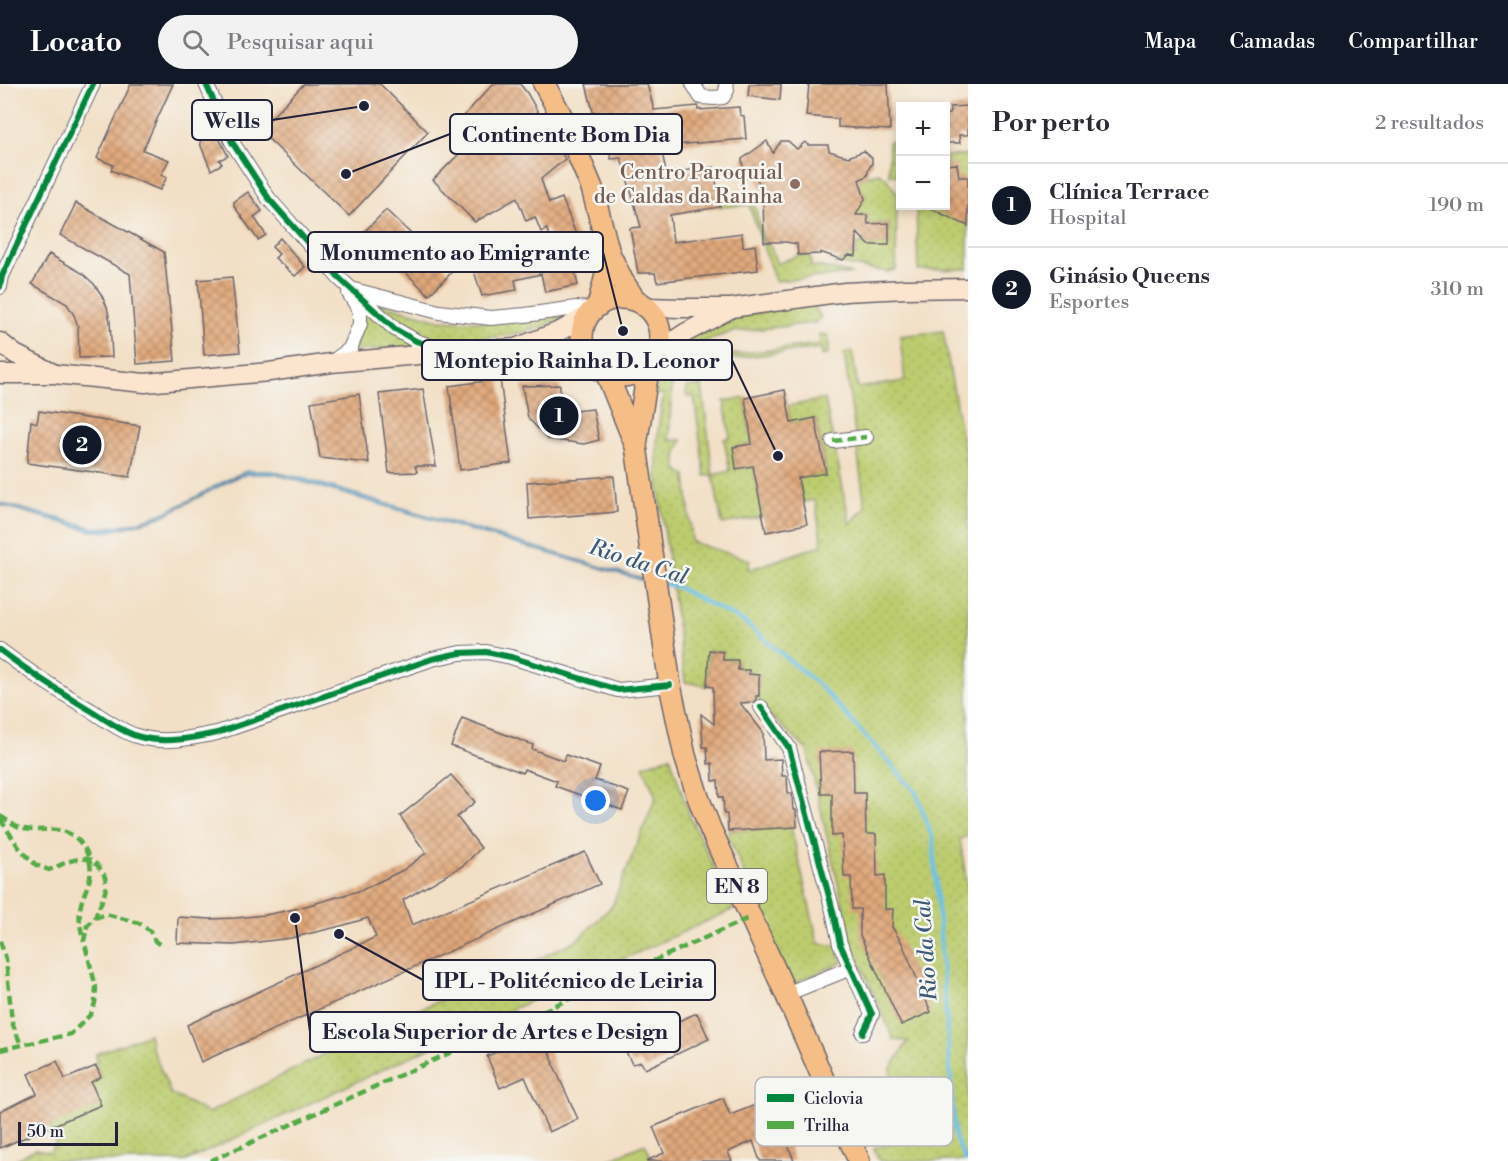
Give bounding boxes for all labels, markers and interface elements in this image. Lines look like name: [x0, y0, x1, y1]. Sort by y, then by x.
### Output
search box: [158, 15, 578, 69]
text: Locato: [30, 25, 122, 60]
icon: search: [179, 26, 212, 59]
text: Pesquisar aqui: [227, 29, 374, 56]
text: Mapa: [1144, 29, 1196, 55]
text: Camadas: [1229, 29, 1315, 55]
text: Compartilhar: [1348, 29, 1478, 55]
callout: Wells: [192, 100, 272, 140]
map controls: [896, 102, 950, 210]
button: +: [896, 102, 950, 156]
text: Por perto: [992, 107, 1110, 139]
text: Wells: [203, 108, 260, 135]
text: 2 resultados: [1375, 111, 1484, 136]
callout: Continente Bom Dia: [450, 114, 682, 154]
text: Continente Bom Dia: [462, 122, 671, 149]
button: −: [896, 156, 950, 210]
place label: Centro Paroquial de Caldas da Rainha: [594, 160, 783, 210]
marker: Centro Paroquial de Caldas da Rainha: [788, 177, 802, 191]
text: Clínica Terrace: [1049, 179, 1209, 206]
text: 1: [1007, 193, 1016, 218]
text: 190 m: [1429, 193, 1484, 218]
text: Hospital: [1049, 206, 1126, 231]
callout: Monumento ao Emigrante: [308, 232, 603, 272]
text: Monumento ao Emigrante: [320, 240, 590, 267]
text: Ginásio Queens: [1049, 263, 1210, 290]
text: 2: [1005, 277, 1018, 302]
text: 310 m: [1431, 277, 1484, 302]
text: Esportes: [1049, 290, 1129, 315]
callout: Montepio Rainha D. Leonor: [422, 340, 732, 380]
text: Montepio Rainha D. Leonor: [434, 348, 720, 375]
pin: 1: [540, 394, 578, 438]
pin: 2: [62, 422, 101, 468]
water label: Rio da Cal: [585, 534, 691, 591]
your location: [581, 786, 610, 815]
road number: EN 8: [707, 869, 767, 903]
water label: Rio da Cal: [909, 898, 944, 1003]
callout: IPL - Politécnico de Leiria: [423, 960, 715, 1000]
text: IPL - Politécnico de Leiria: [435, 968, 705, 995]
callout: Escola Superior de Artes e Design: [310, 1012, 680, 1052]
text: Escola Superior de Artes e Design: [322, 1019, 668, 1046]
legend: [755, 1077, 953, 1146]
text: Ciclovia: [804, 1089, 864, 1109]
text: Trilha: [804, 1116, 850, 1136]
scale bar: [18, 1119, 118, 1146]
text: 50 m: [27, 1122, 64, 1142]

